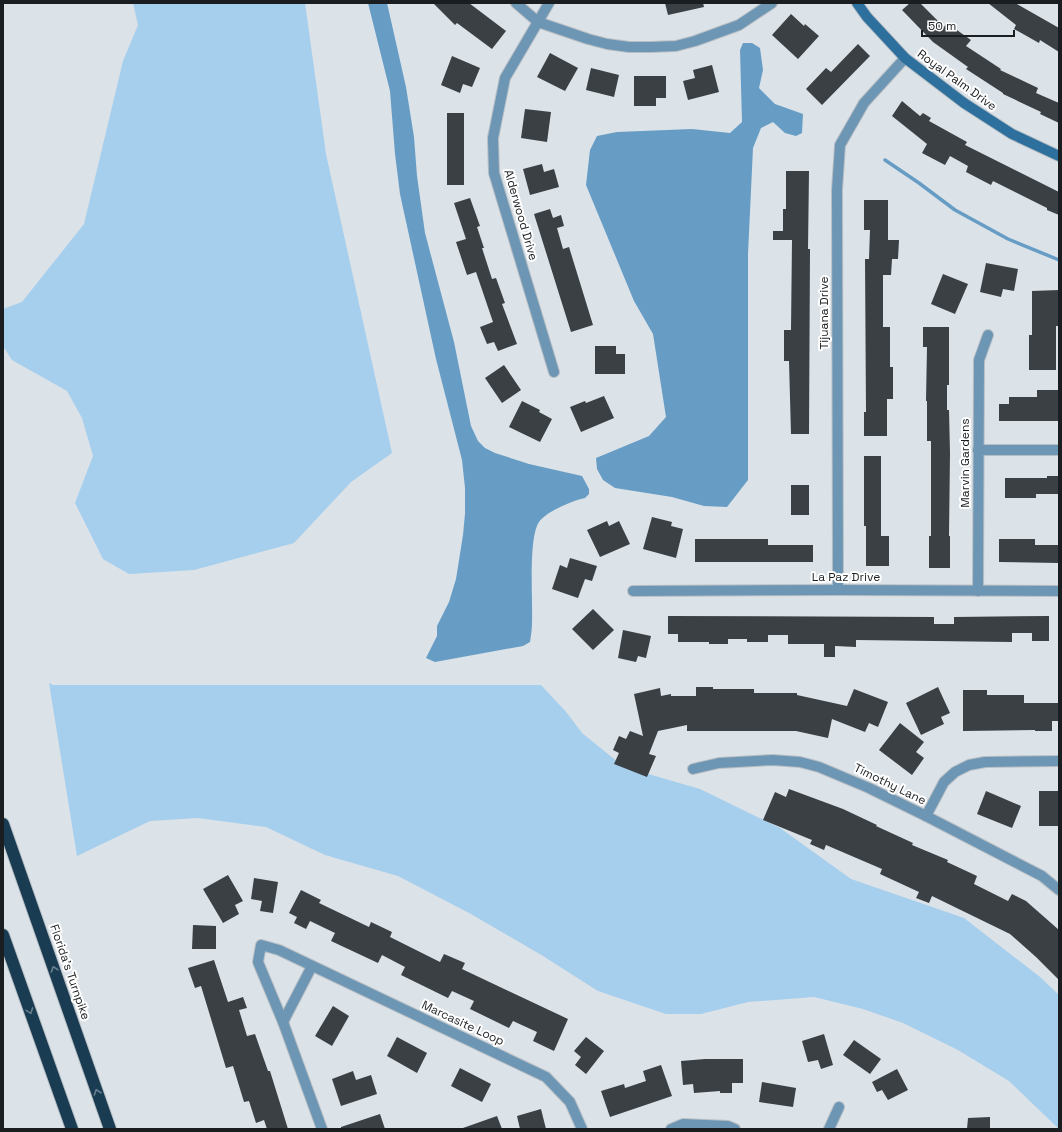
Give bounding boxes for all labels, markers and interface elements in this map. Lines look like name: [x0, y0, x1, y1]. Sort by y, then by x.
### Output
scale bar: [922, 12, 1014, 38]
text: 50 m: [928, 18, 956, 34]
street label: Royal Palm Drive: [914, 46, 1000, 114]
street label: Alderwood Drive: [500, 168, 542, 262]
street label: Tijuana Drive: [816, 276, 832, 350]
street label: Marvin Gardens: [957, 418, 973, 508]
street label: La Paz Drive: [812, 569, 880, 585]
street label: Timothy Lane: [851, 760, 929, 808]
street label: Florida's Turnpike: [46, 922, 94, 1022]
one-way arrow: [50, 966, 59, 973]
street label: Marcasite Loop: [419, 997, 507, 1049]
one-way arrow: [25, 1008, 34, 1015]
one-way arrow: [93, 1089, 101, 1096]

